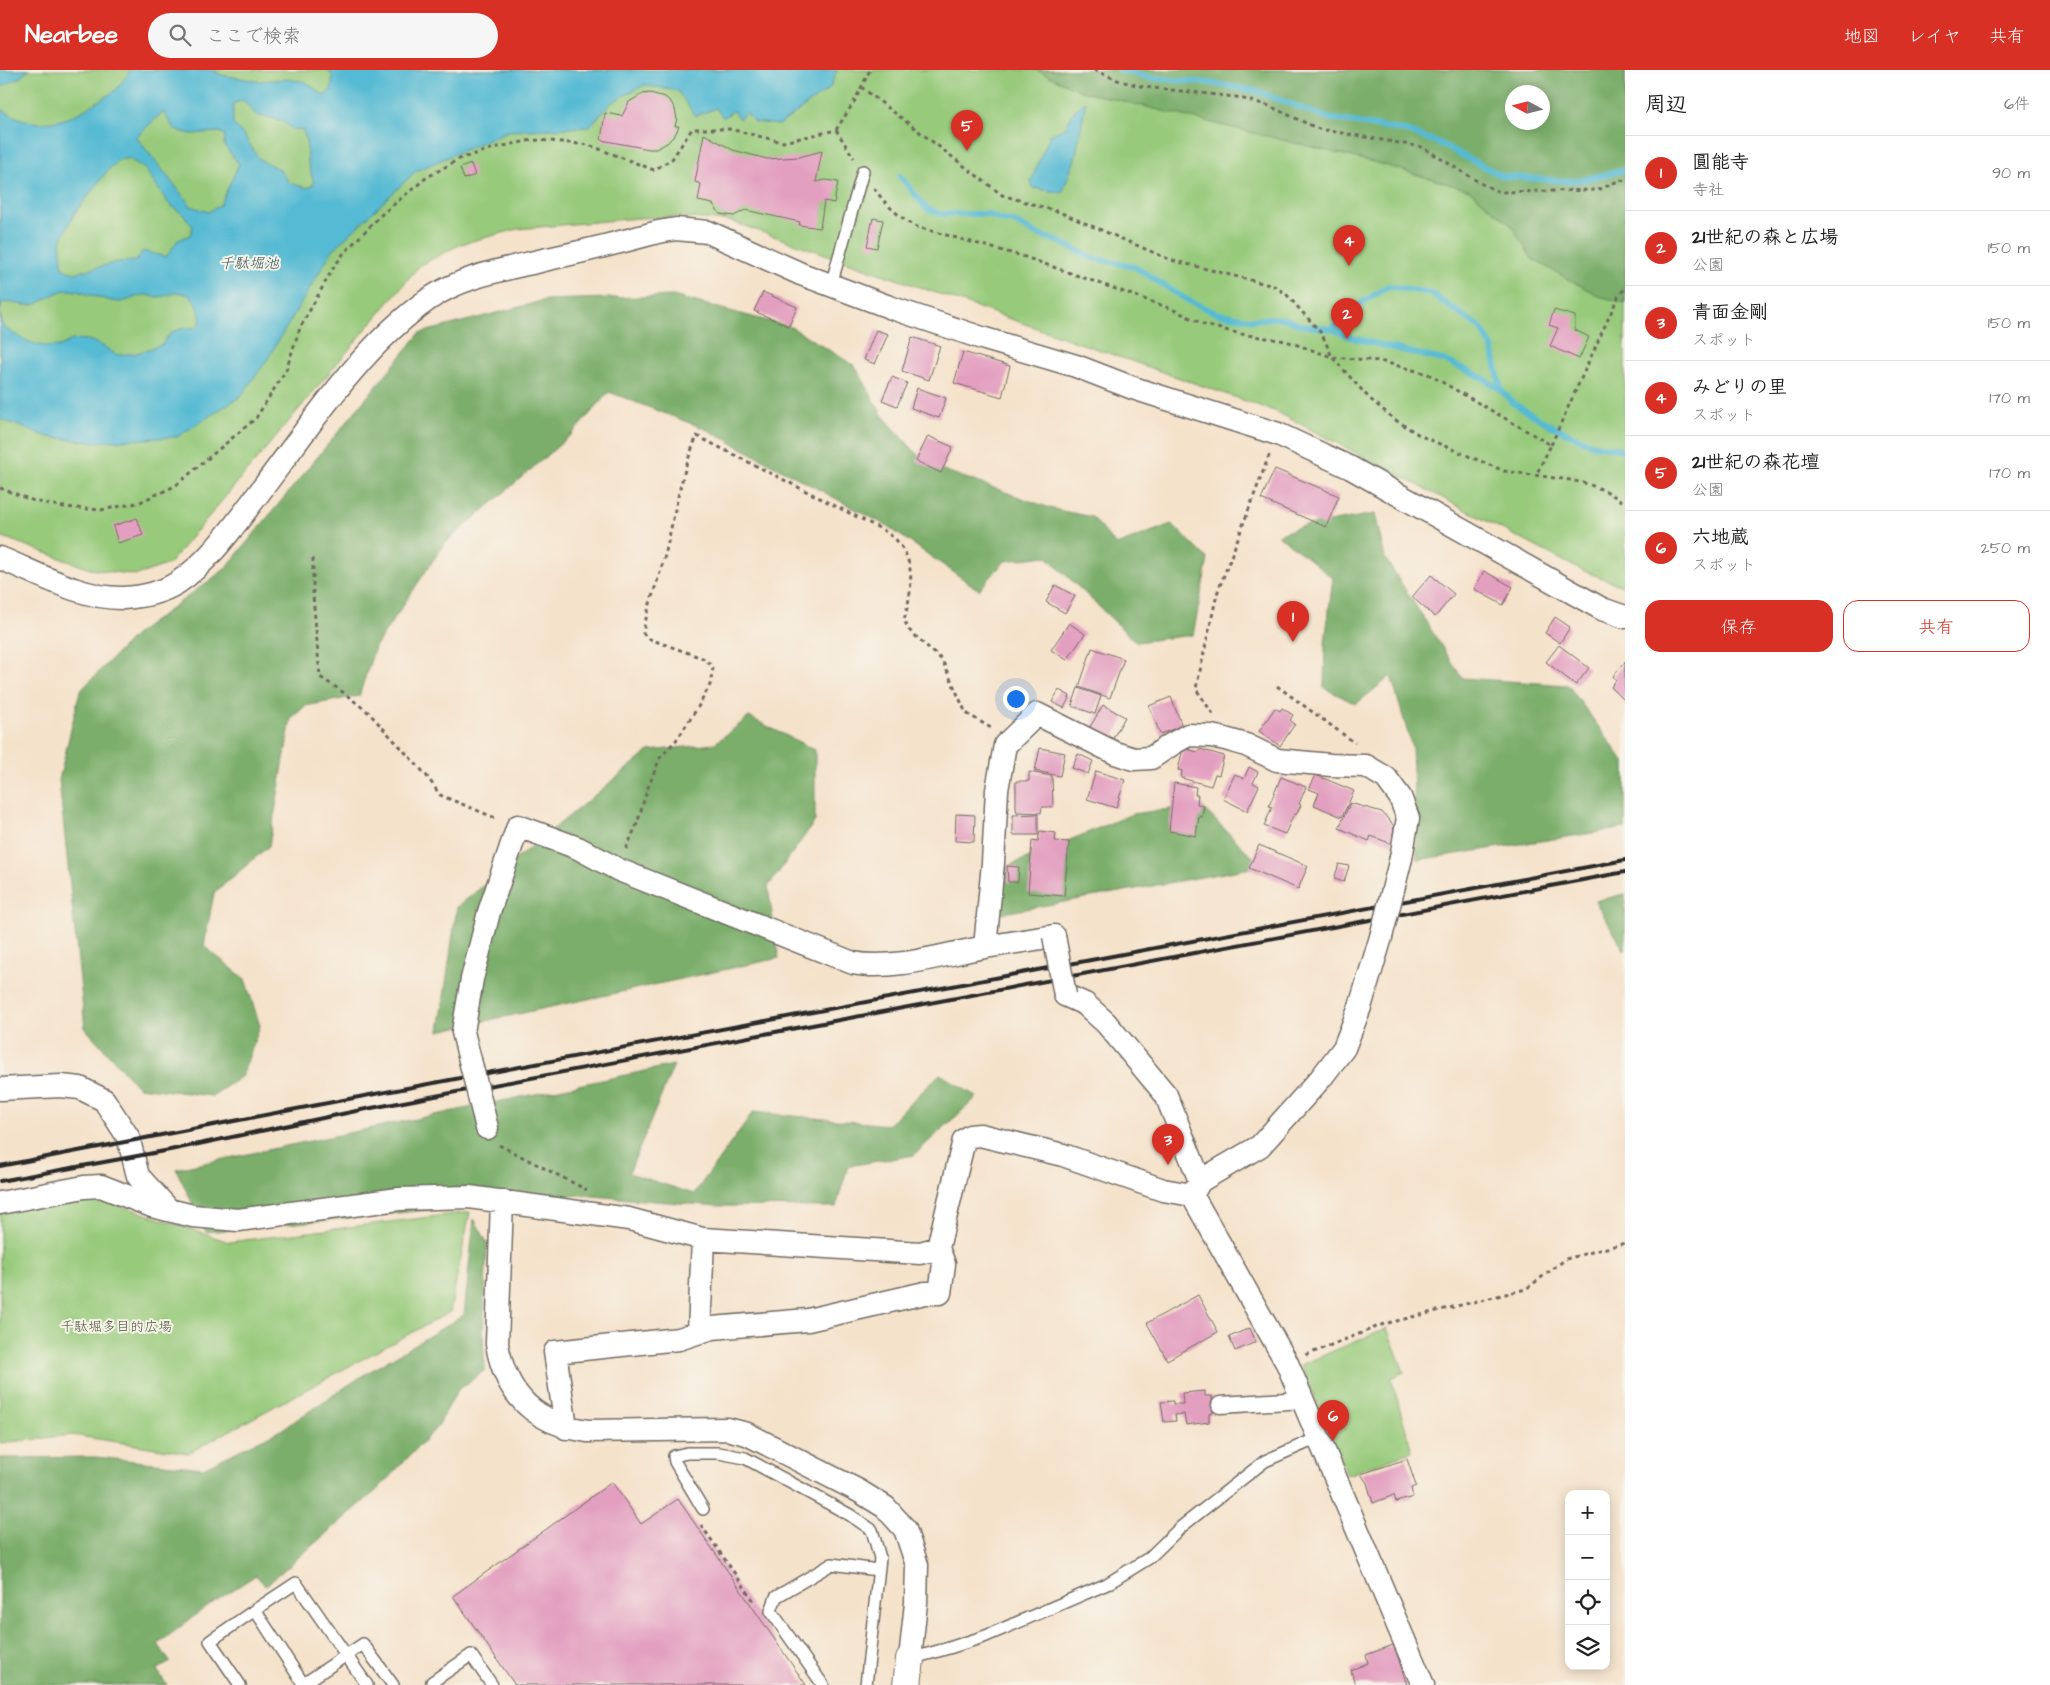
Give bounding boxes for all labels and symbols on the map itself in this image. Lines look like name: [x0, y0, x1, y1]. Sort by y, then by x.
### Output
north arrow: [1505, 85, 1550, 130]
pin: 5: [951, 110, 983, 151]
pin: 4: [1333, 225, 1365, 266]
water label: 千駄堀池: [219, 253, 280, 274]
pin: 2: [1331, 298, 1363, 339]
pin: 1: [1277, 601, 1309, 642]
your location: [1003, 686, 1029, 712]
pin: 3: [1152, 1124, 1184, 1165]
park label: 千駄堀多目的広場: [60, 1317, 172, 1337]
pin: 6: [1317, 1400, 1349, 1441]

